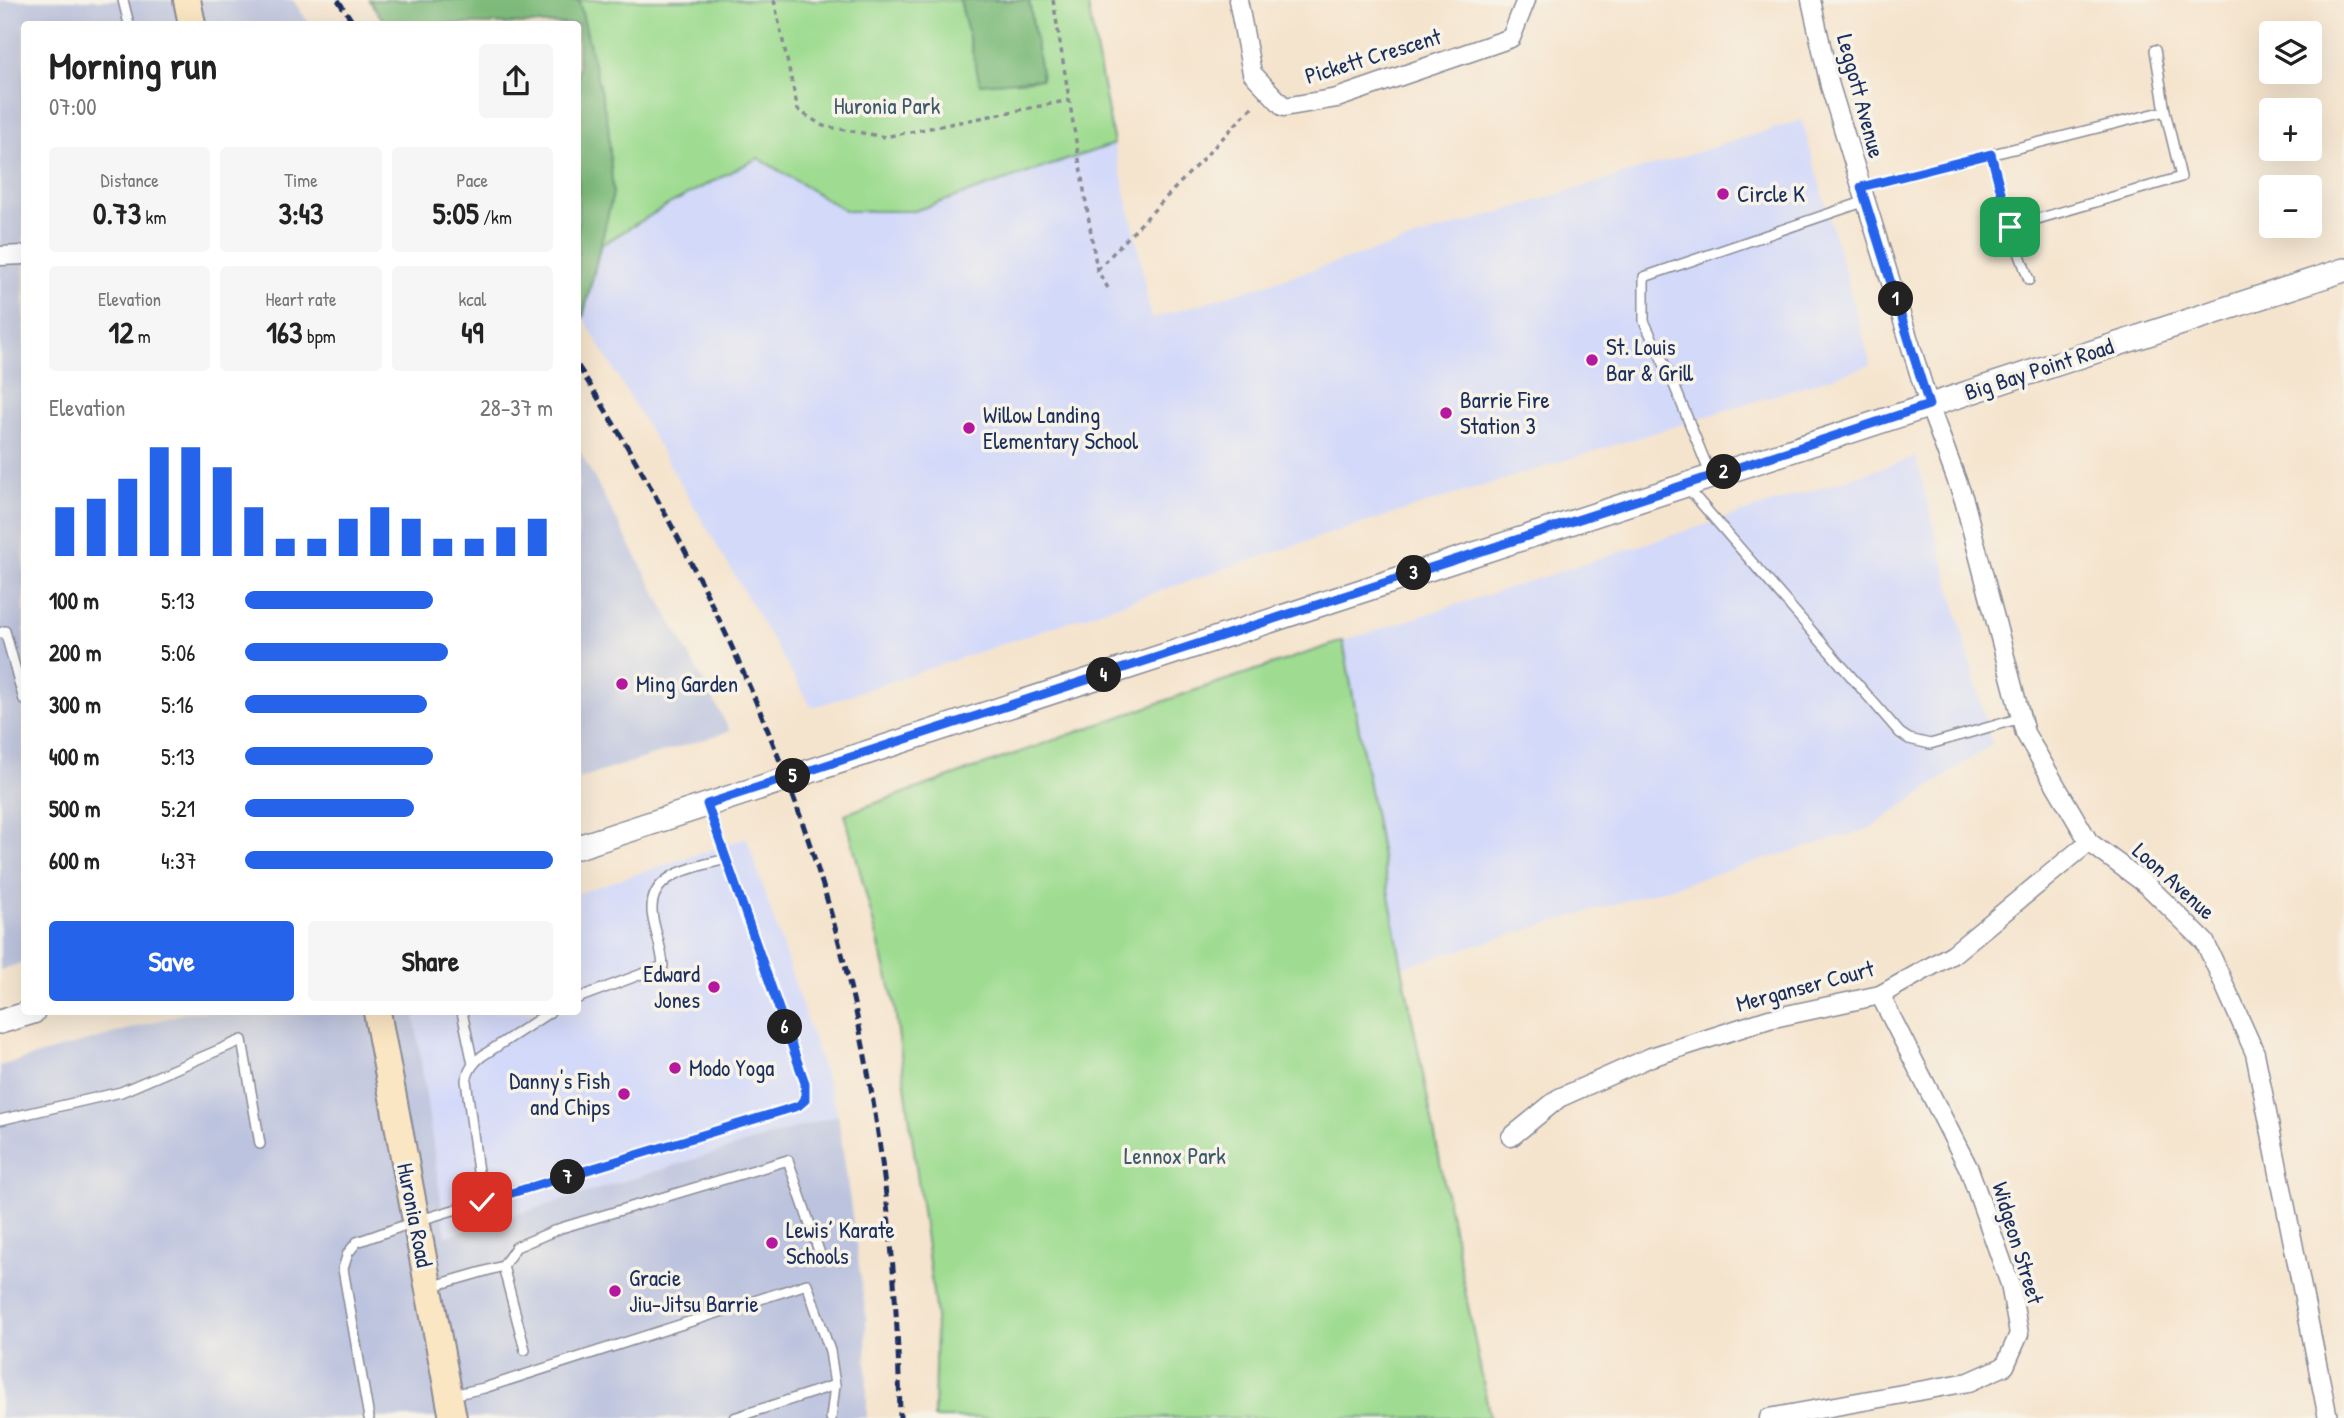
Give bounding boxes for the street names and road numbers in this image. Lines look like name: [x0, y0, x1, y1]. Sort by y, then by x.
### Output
street label: Pickett Crescent: [1301, 20, 1446, 91]
street label: Leggott Avenue: [1830, 31, 1893, 161]
street label: Big Bay Point Road: [1960, 330, 2117, 407]
street label: Loon Avenue: [2126, 835, 2222, 926]
street label: Merganser Court: [1733, 952, 1878, 1019]
street label: Huronia Road: [390, 1160, 441, 1270]
street label: Widgeon Street: [1985, 1178, 2052, 1309]

